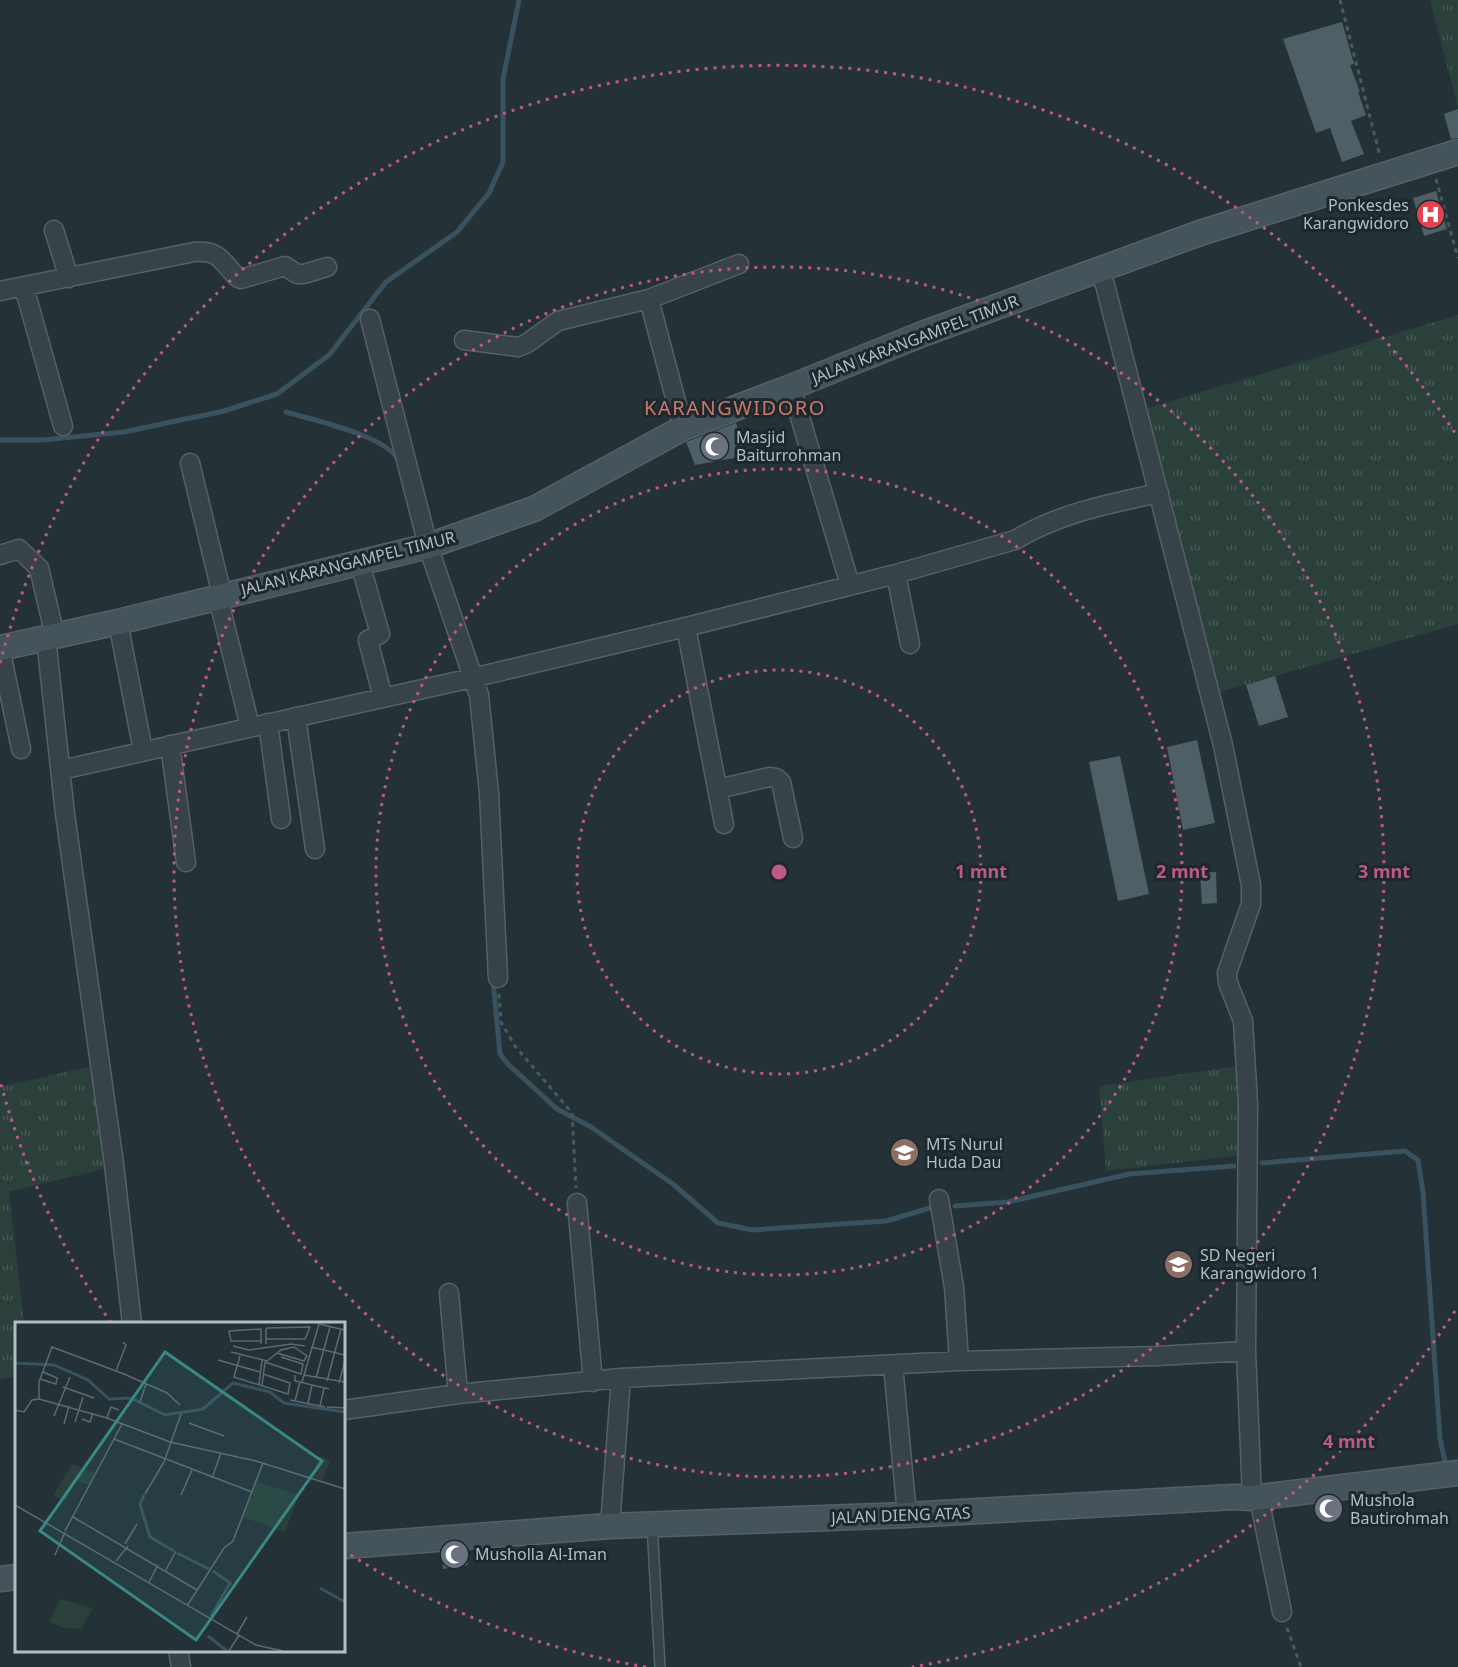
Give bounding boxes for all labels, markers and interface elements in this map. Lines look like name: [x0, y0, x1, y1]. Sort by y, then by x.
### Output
place label: Ponkesdes Karangwidoro: [1303, 194, 1409, 234]
hospital icon: Ponkesdes Karangwidoro: [1414, 198, 1446, 230]
street label: JALAN KARANGAMPEL TIMUR: [807, 289, 1022, 389]
district label: KARANGWIDORO: [644, 394, 826, 421]
place label: Masjid Baiturrohman: [736, 426, 841, 466]
mosque icon: Masjid Baiturrohman: [699, 430, 731, 462]
street label: JALAN KARANGAMPEL TIMUR: [237, 526, 457, 601]
text: 1 mnt: [955, 859, 1007, 883]
text: 2 mnt: [1156, 859, 1208, 883]
text: 3 mnt: [1358, 859, 1410, 883]
centre of rings: [769, 862, 789, 882]
place label: MTs Nurul Huda Dau: [926, 1133, 1003, 1173]
school or university icon: MTs Nurul Huda Dau: [889, 1137, 921, 1169]
place label: SD Negeri Karangwidoro 1: [1200, 1244, 1319, 1284]
school or university icon: SD Negeri Karangwidoro 1: [1163, 1248, 1195, 1280]
inset map: [15, 1322, 345, 1652]
text: 4 mnt: [1323, 1429, 1375, 1453]
place label: Mushola Bautirohmah: [1350, 1489, 1449, 1529]
mosque icon: Mushola Bautirohmah: [1313, 1493, 1345, 1525]
street label: JALAN DIENG ATAS: [829, 1502, 971, 1528]
mosque icon: Musholla Al-Iman: [438, 1538, 470, 1570]
place label: Musholla Al-Iman: [475, 1543, 607, 1565]

